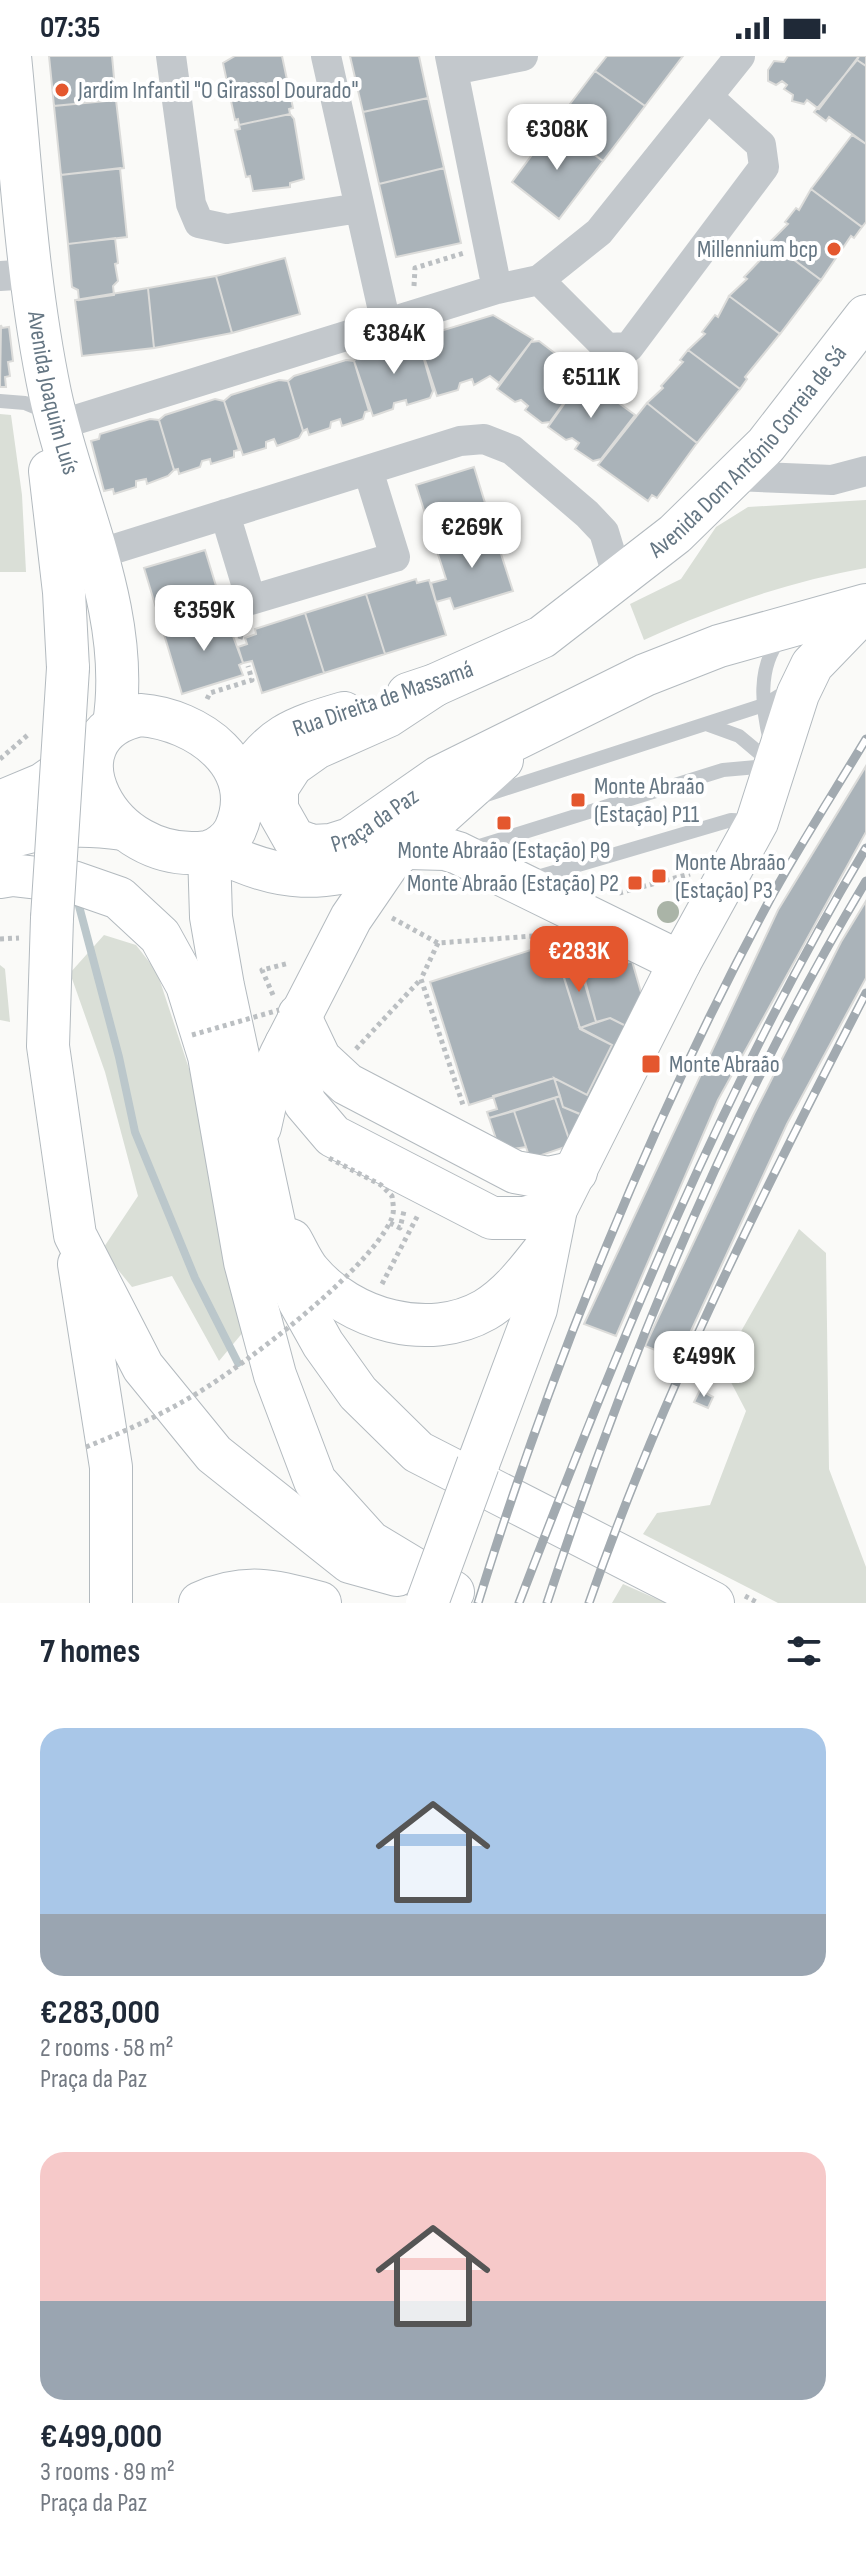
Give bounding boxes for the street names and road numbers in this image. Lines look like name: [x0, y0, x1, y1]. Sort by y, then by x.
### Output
street label: Avenida Joaquim Luís: [21, 308, 86, 478]
street label: Avenida Dom António Correia de Sá: [642, 339, 853, 564]
street label: Rua Direita de Massamá: [289, 655, 477, 743]
street label: Praça da Paz: [327, 781, 424, 859]

